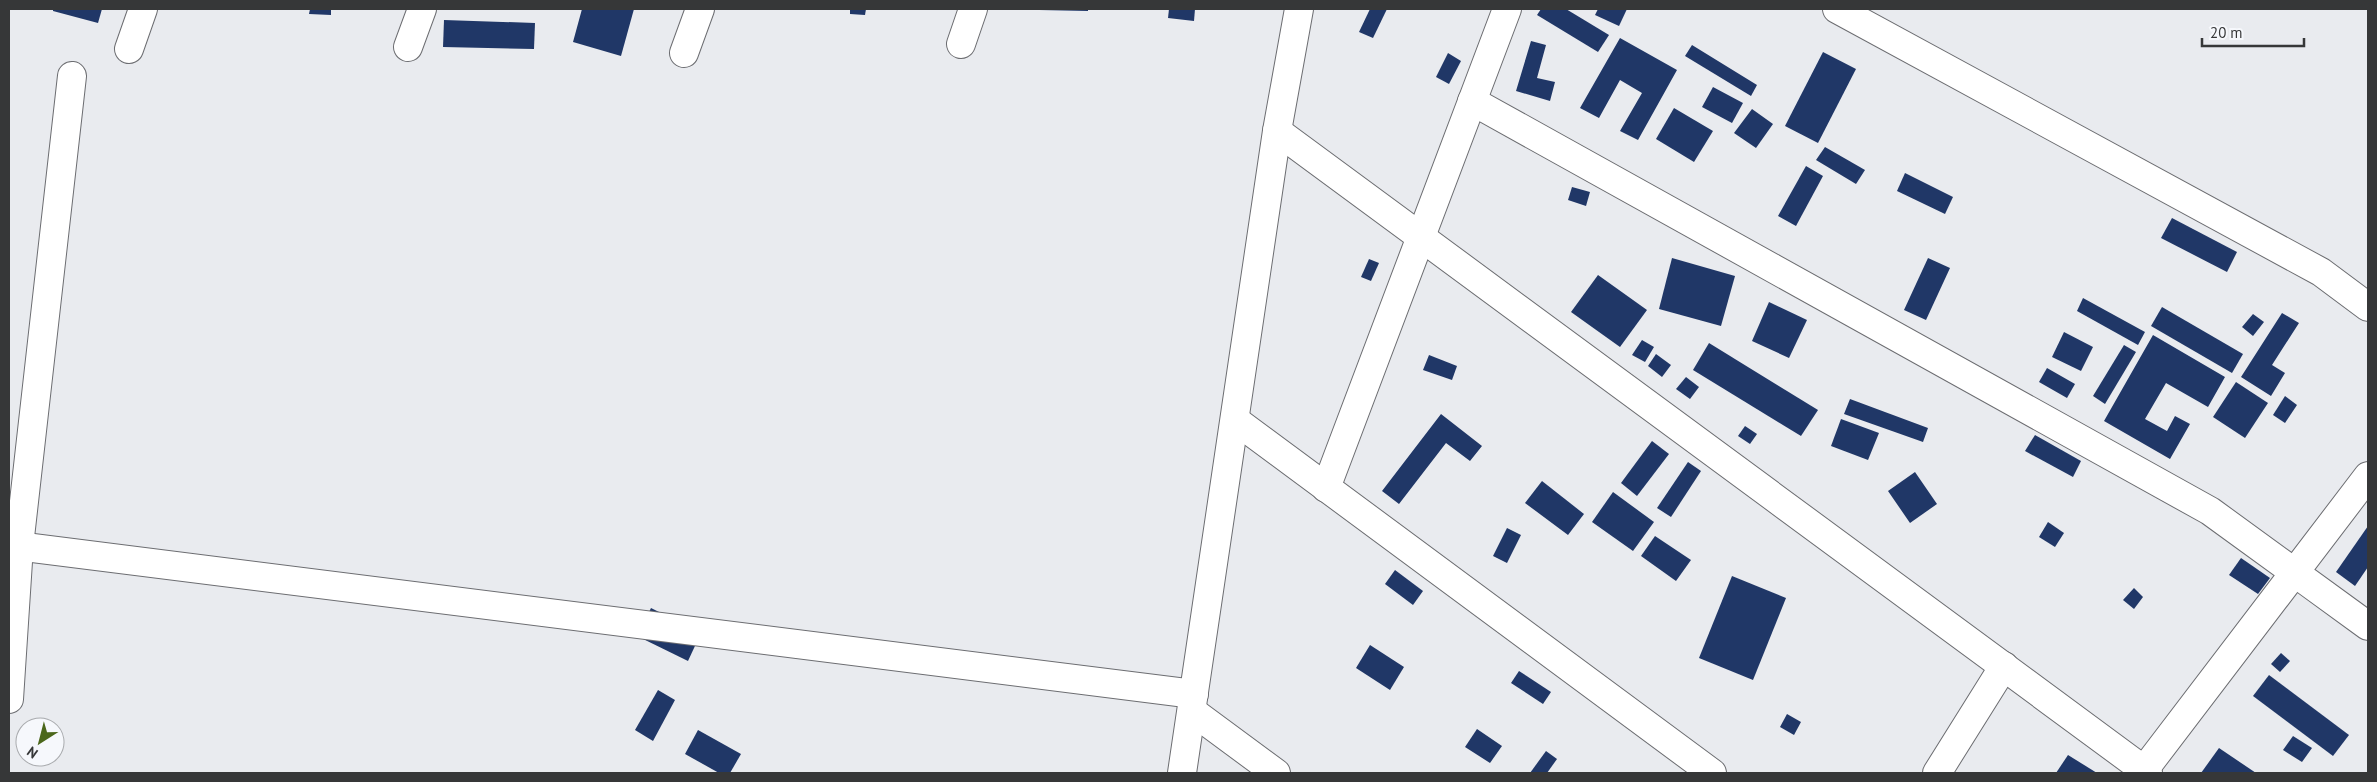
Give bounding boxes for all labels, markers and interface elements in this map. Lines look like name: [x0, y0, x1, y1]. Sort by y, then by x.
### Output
scale bar: [2202, 15, 2304, 47]
text: 20 m: [2210, 23, 2243, 42]
north arrow: [15, 717, 65, 767]
text: N: [23, 743, 41, 763]

